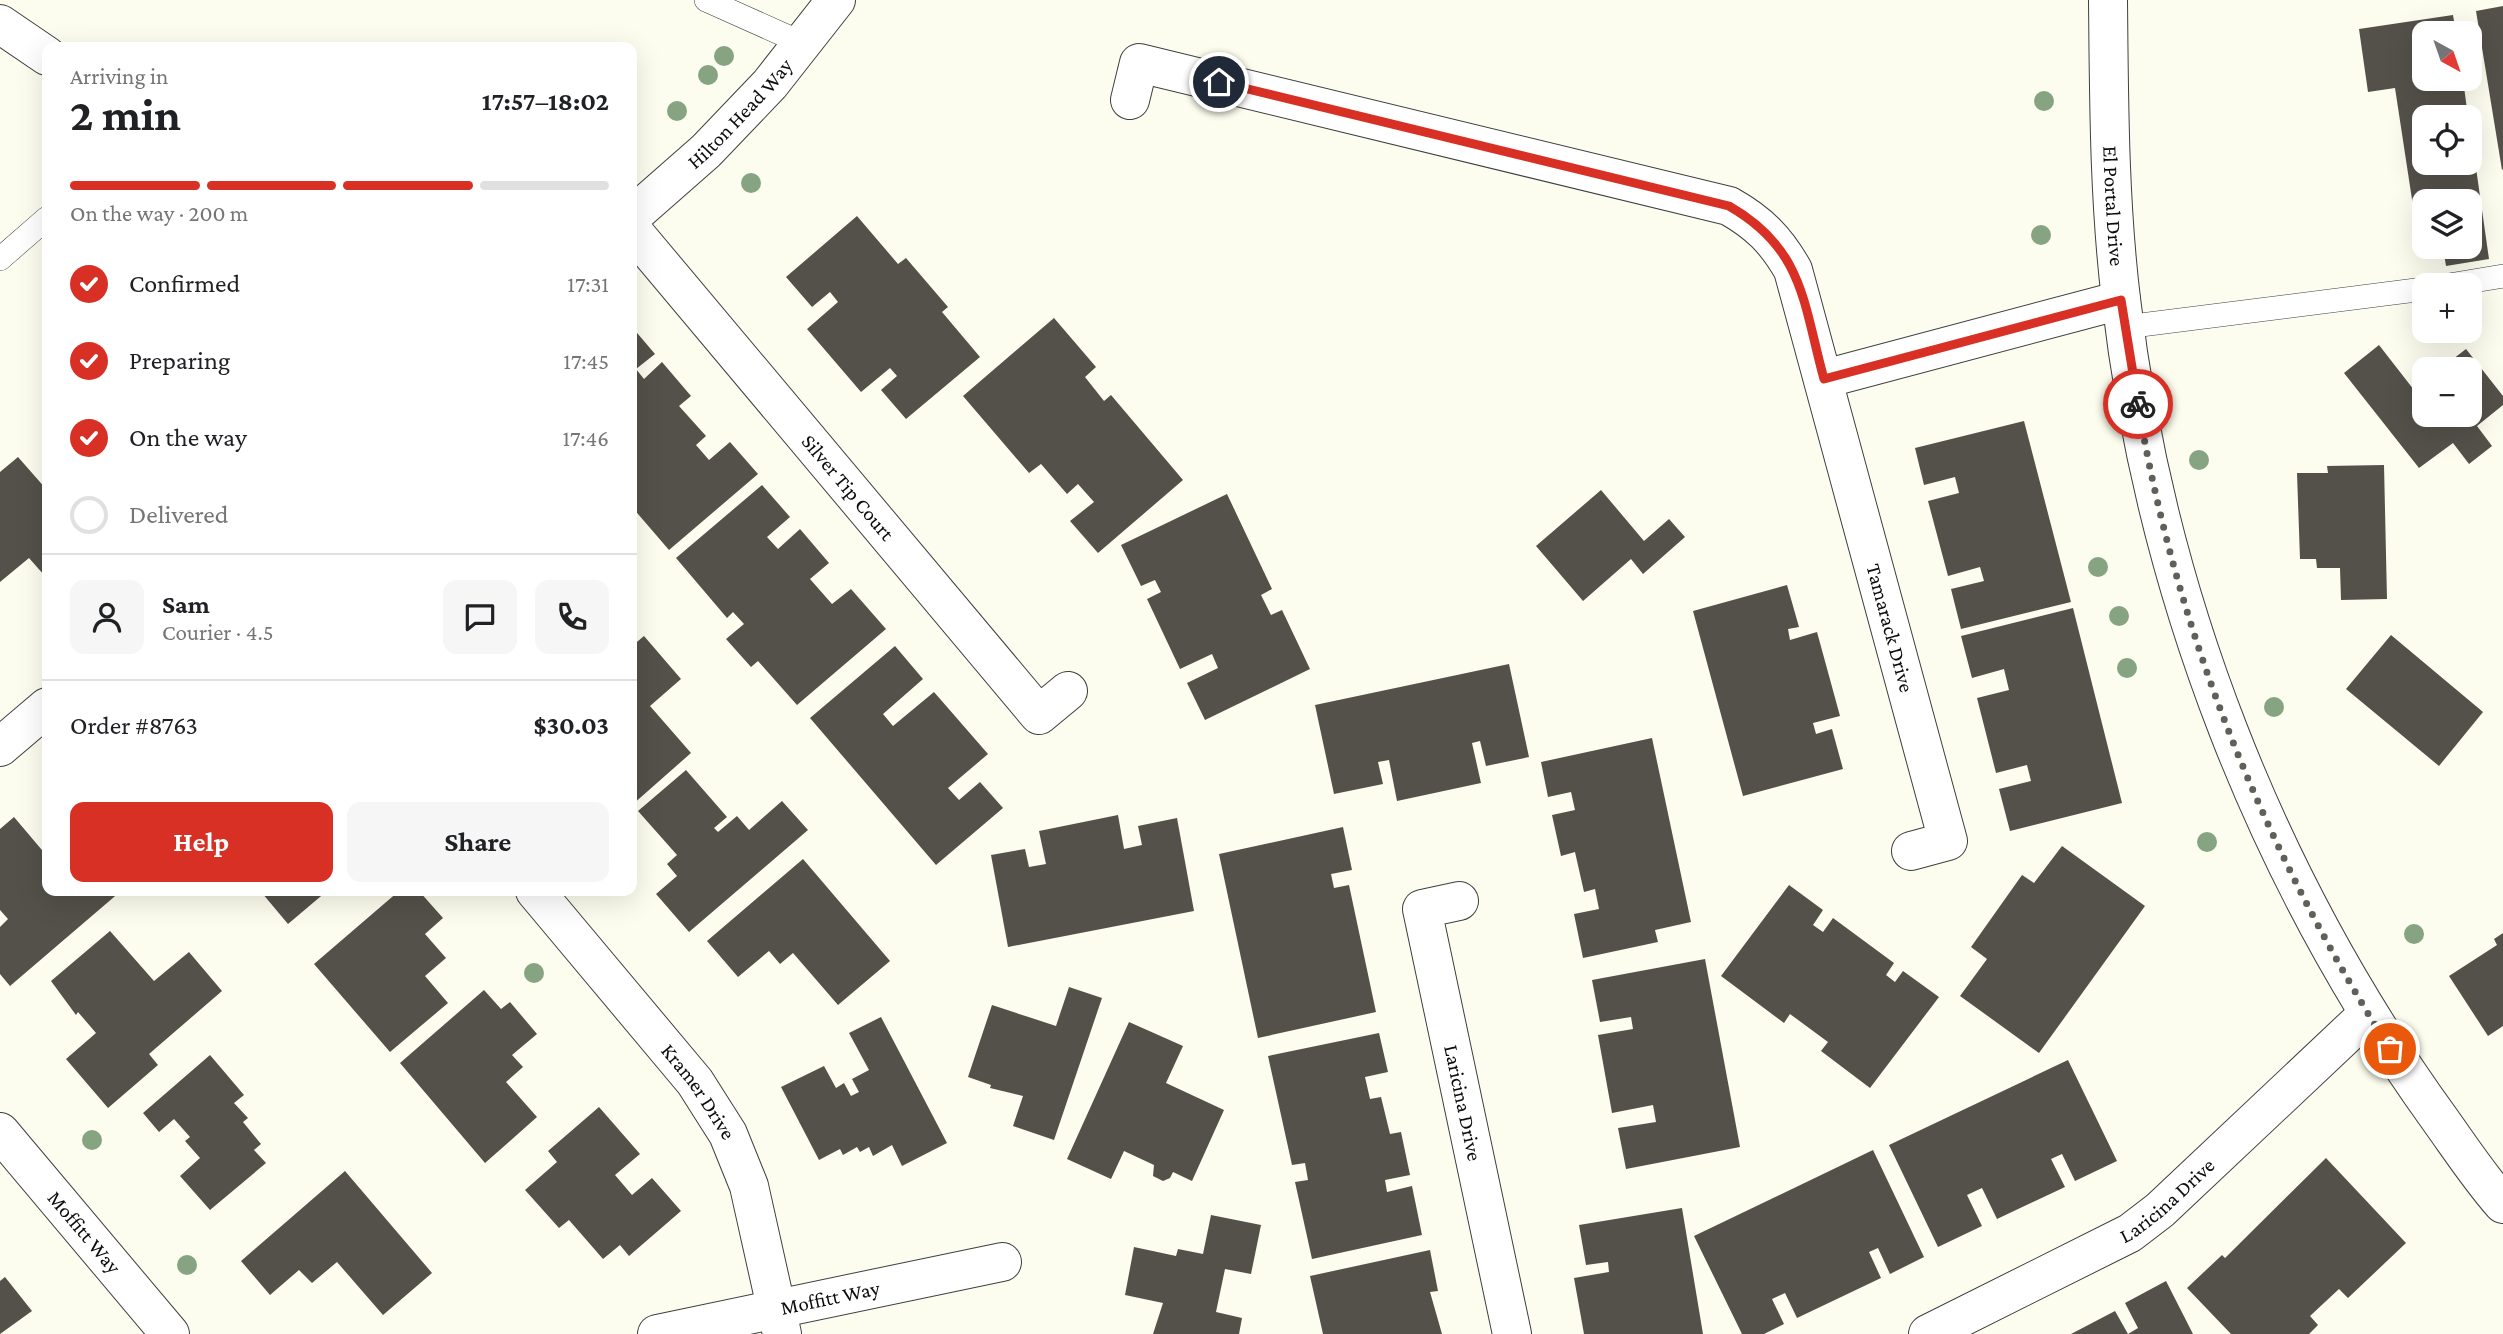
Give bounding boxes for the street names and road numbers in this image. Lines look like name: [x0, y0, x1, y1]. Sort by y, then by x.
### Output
street label: Hilton Head Way: [682, 53, 798, 174]
street label: El Portal Drive: [2098, 145, 2129, 267]
street label: Silver Tip Court: [797, 429, 900, 546]
street label: Tamarack Drive: [1861, 561, 1919, 695]
street label: Kramer Drive: [656, 1039, 740, 1144]
street label: Laricina Drive: [1439, 1043, 1487, 1163]
street label: Laricina Drive: [2116, 1153, 2219, 1248]
street label: Moffitt Way: [43, 1186, 126, 1279]
street label: Moffitt Way: [778, 1276, 882, 1320]

